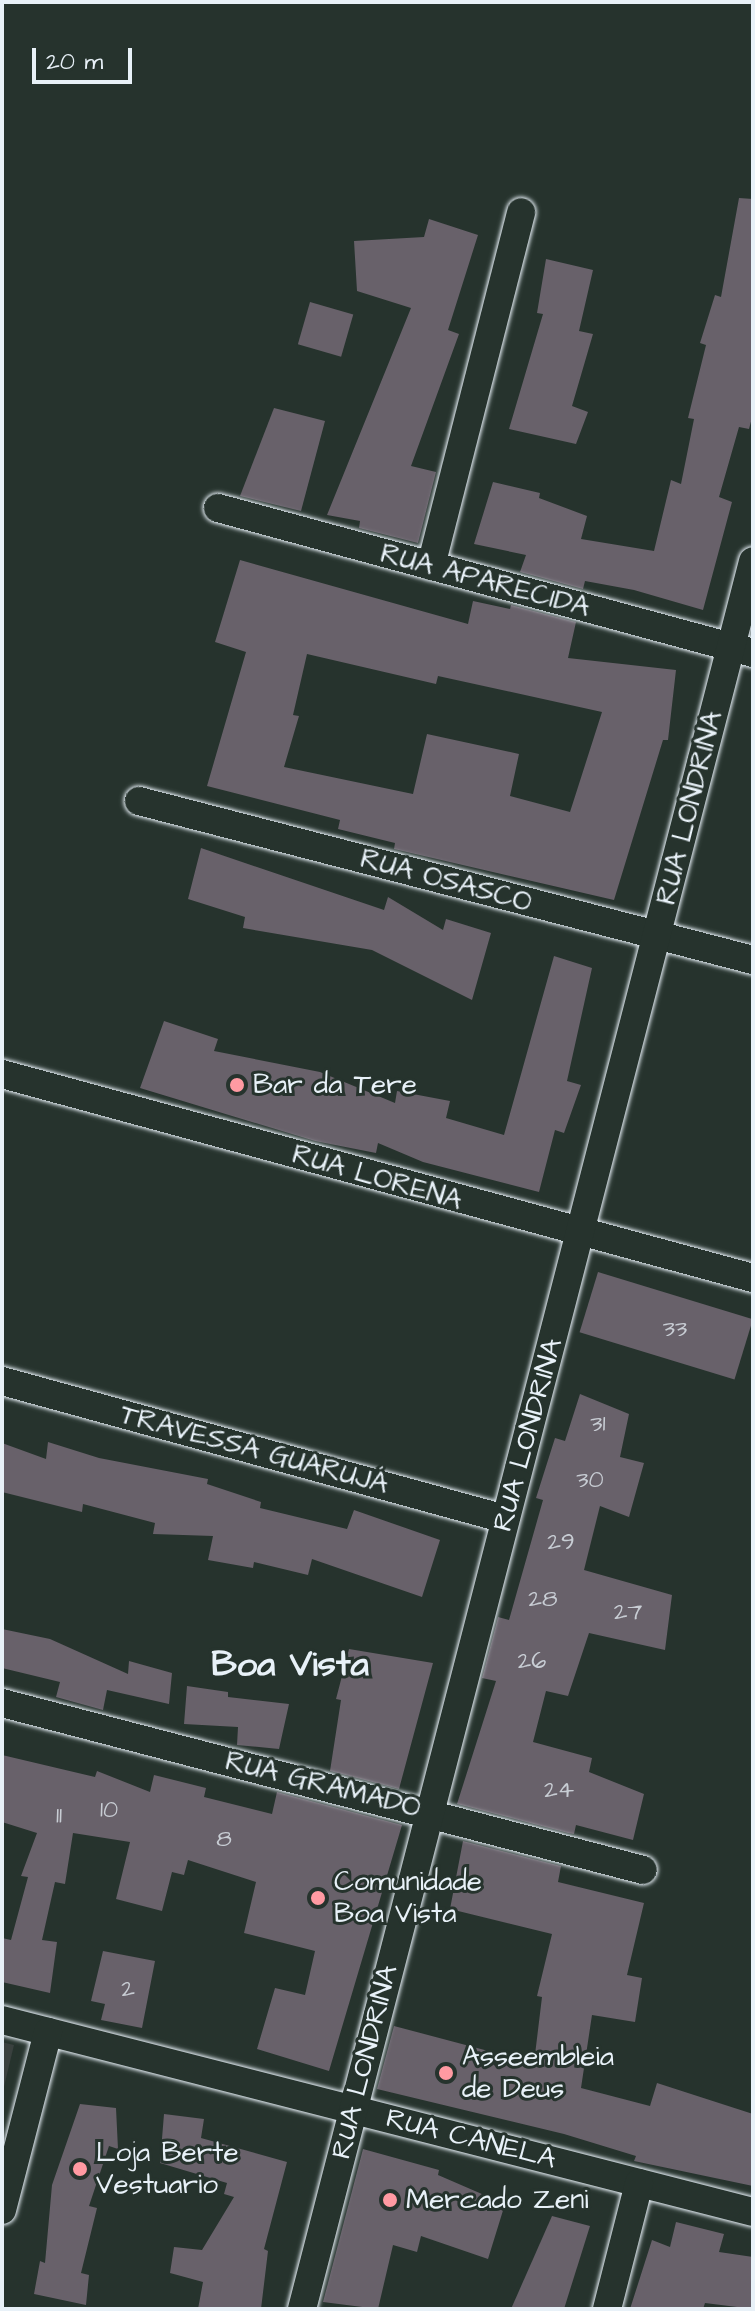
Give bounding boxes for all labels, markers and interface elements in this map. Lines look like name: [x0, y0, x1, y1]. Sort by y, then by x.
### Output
scale bar: [36, 32, 136, 82]
text: 20 m: [46, 45, 103, 79]
street label: RUA APARECIDA: [377, 537, 593, 625]
street label: RUA LONDRINA: [650, 708, 730, 908]
street label: RUA OSASCO: [357, 842, 535, 920]
place label: Bar da Tere: [253, 1068, 417, 1102]
marker: Bar da Tere: [228, 1076, 246, 1094]
street label: RUA LORENA: [288, 1138, 466, 1218]
house number: 33: [663, 1316, 687, 1344]
street label: RUA LONDRINA: [486, 1335, 570, 1535]
street label: TRAVESSA GUARUJÁ: [116, 1398, 392, 1502]
house number: 31: [590, 1411, 606, 1439]
house number: 30: [576, 1467, 604, 1495]
house number: 29: [547, 1529, 575, 1557]
house number: 28: [528, 1586, 558, 1614]
house number: 27: [614, 1599, 642, 1627]
district label: Boa Vista: [211, 1643, 369, 1687]
house number: 26: [518, 1648, 546, 1676]
street label: RUA GRAMADO: [222, 1744, 424, 1826]
house number: 24: [544, 1777, 574, 1805]
house number: 10: [100, 1797, 118, 1825]
house number: 11: [56, 1803, 62, 1831]
house number: 8: [216, 1826, 232, 1854]
place label: Comunidade Boa Vista: [334, 1865, 482, 1931]
marker: Comunidade Boa Vista: [309, 1889, 327, 1907]
street label: RUA LONDRINA: [325, 1962, 405, 2162]
house number: 2: [121, 1976, 135, 2004]
place label: Asseembleia de Deus: [462, 2040, 614, 2106]
marker: Asseembleia de Deus: [437, 2064, 455, 2082]
street label: RUA CANELA: [382, 2102, 560, 2176]
place label: Loja Berte Vestuario: [96, 2136, 239, 2202]
marker: Loja Berte Vestuario: [71, 2160, 89, 2178]
place label: Mercado Zeni: [406, 2183, 588, 2217]
marker: Mercado Zeni: [381, 2191, 399, 2209]

